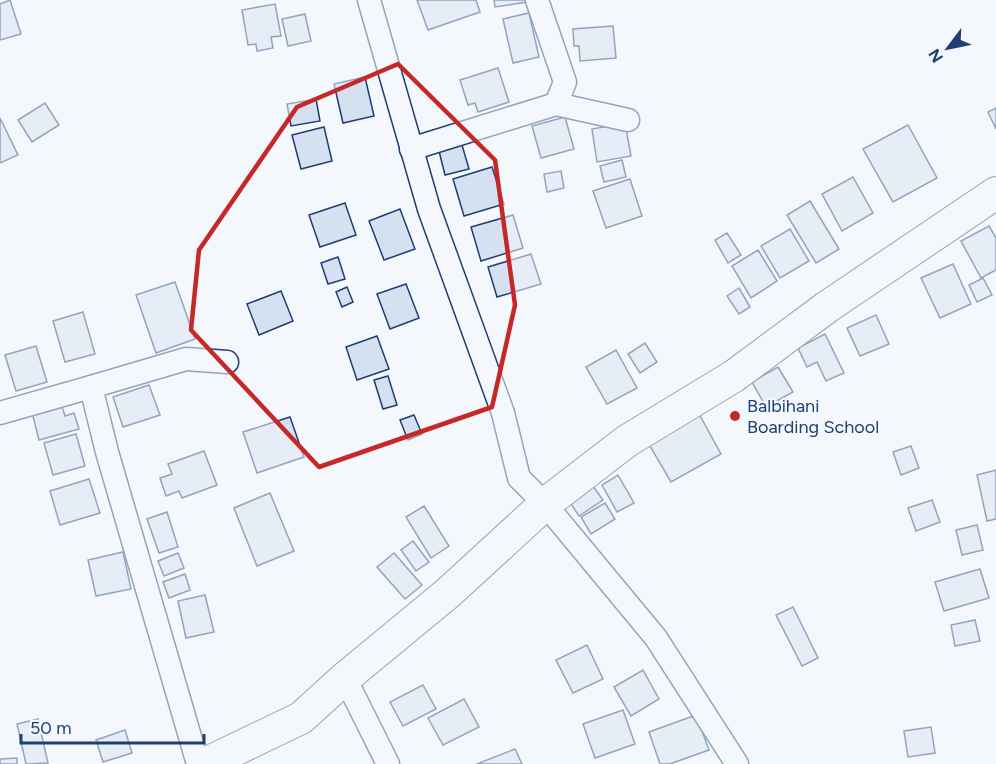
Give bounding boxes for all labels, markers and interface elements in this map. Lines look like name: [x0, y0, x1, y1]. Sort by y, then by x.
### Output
north arrow: [918, 18, 978, 78]
text: N: [924, 45, 947, 66]
place label: Balbihani Boarding School: [747, 395, 879, 438]
marker: Balbihani Boarding School: [728, 409, 742, 423]
scale bar: [21, 707, 204, 745]
text: 50 m: [30, 717, 72, 739]

